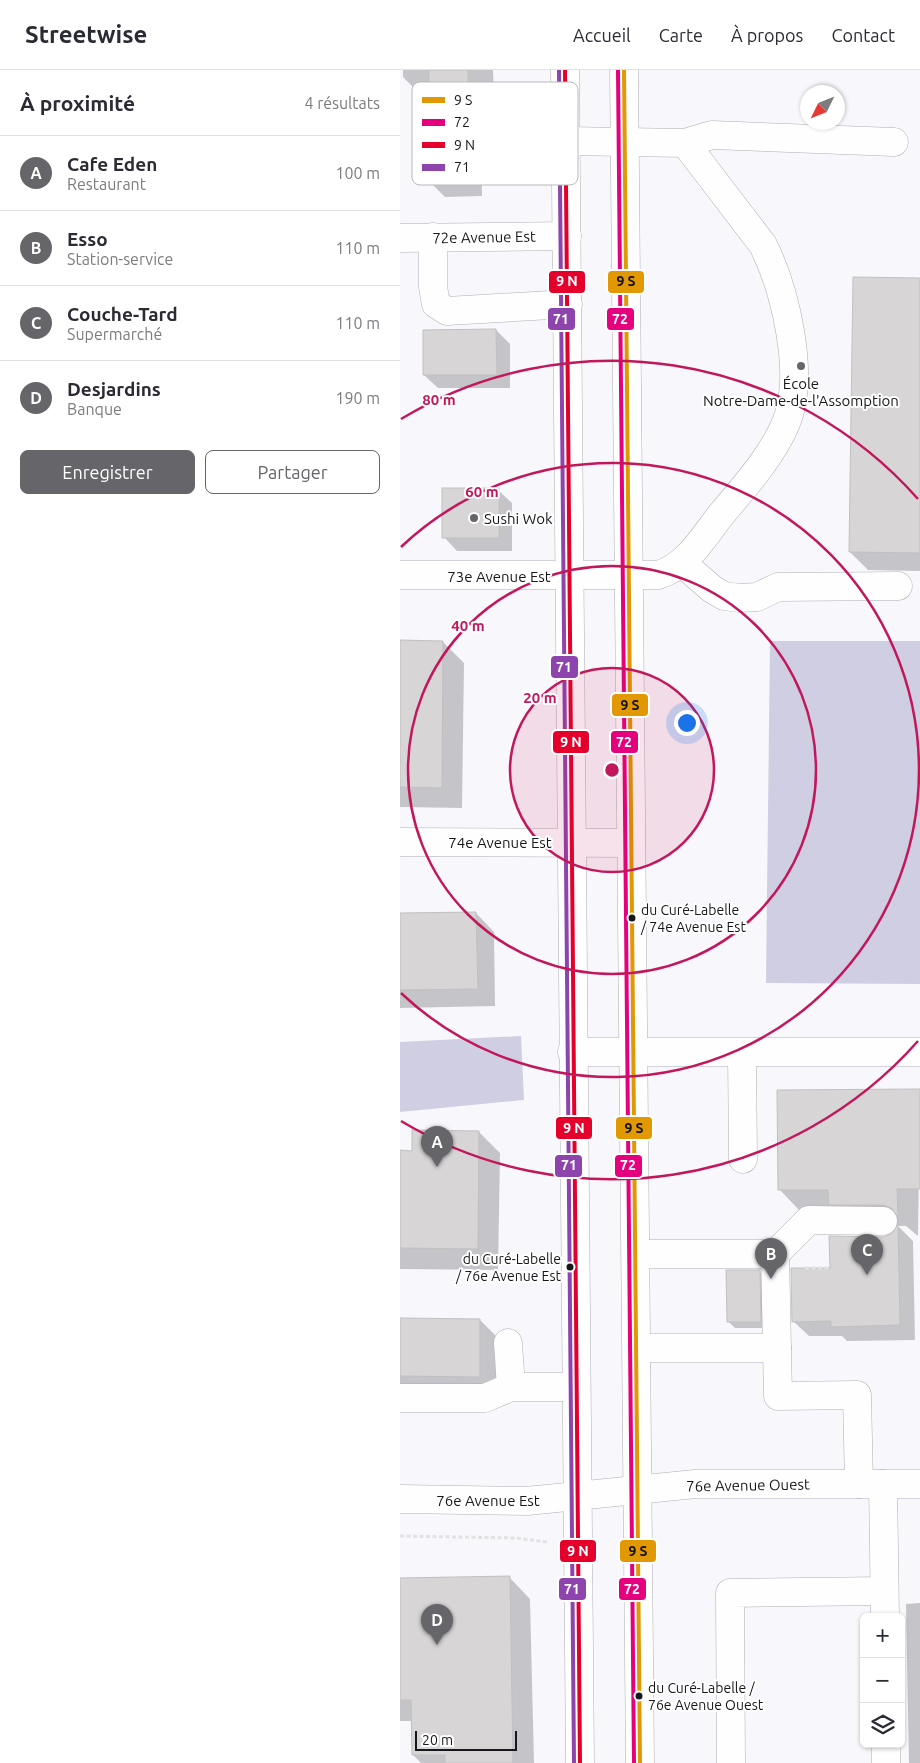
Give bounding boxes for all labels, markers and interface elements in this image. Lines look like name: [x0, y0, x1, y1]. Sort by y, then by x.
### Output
text: Streetwise: [25, 21, 147, 48]
text: Accueil: [573, 25, 631, 45]
text: Carte: [659, 25, 703, 45]
text: À propos: [731, 25, 803, 45]
text: Contact: [831, 25, 895, 45]
legend: [412, 82, 578, 185]
north arrow: [800, 85, 845, 130]
text: À proximité: [20, 91, 135, 115]
text: 9 S: [454, 92, 472, 108]
text: 4 résultats: [304, 94, 380, 112]
text: 72: [454, 114, 470, 130]
text: 9 N: [454, 137, 475, 153]
text: Cafe Eden: [67, 153, 157, 175]
text: 71: [454, 159, 470, 175]
text: A: [30, 164, 42, 182]
text: 100 m: [335, 164, 380, 182]
text: Restaurant: [67, 175, 146, 193]
text: Esso: [67, 228, 108, 250]
street label: 72e Avenue Est: [432, 228, 536, 246]
text: B: [31, 239, 41, 257]
text: 110 m: [335, 239, 380, 257]
text: Station-service: [67, 250, 173, 268]
line badge: 9 N: [548, 270, 586, 294]
line badge: 9 S: [607, 270, 645, 294]
text: 9 N: [556, 273, 578, 289]
text: 9 S: [616, 273, 636, 289]
text: Couche-Tard: [67, 303, 178, 325]
line badge: 71: [547, 307, 576, 331]
line badge: 72: [606, 307, 635, 331]
text: 71: [553, 311, 569, 327]
text: 72: [612, 311, 628, 327]
text: C: [31, 314, 41, 332]
text: 110 m: [335, 314, 380, 332]
text: Supermarché: [67, 325, 162, 343]
marker: École Notre-Dame-de-l'Assomption: [795, 360, 807, 372]
place label: École Notre-Dame-de-l'Assomption: [703, 375, 899, 409]
text: Desjardins: [67, 378, 161, 400]
text: D: [30, 389, 42, 407]
text: 190 m: [335, 389, 380, 407]
text: 80 m: [422, 391, 456, 408]
text: Banque: [67, 400, 122, 418]
button: Enregistrer: [20, 450, 195, 494]
button: Partager: [205, 450, 380, 494]
text: 60 m: [465, 483, 499, 500]
place label: Sushi Wok: [484, 510, 553, 527]
marker: Sushi Wok: [468, 512, 480, 524]
street label: 73e Avenue Est: [447, 568, 551, 585]
text: 40 m: [451, 617, 485, 634]
line badge: 71: [550, 655, 579, 679]
text: 71: [556, 659, 572, 675]
text: 20 m: [523, 689, 557, 706]
line badge: 9 S: [611, 693, 649, 717]
text: 9 S: [620, 697, 640, 713]
your location: [674, 710, 700, 736]
line badge: 9 N: [552, 730, 590, 754]
line badge: 72: [610, 730, 639, 754]
text: 9 N: [560, 734, 582, 750]
text: 72: [616, 734, 632, 750]
centre of rings: [603, 761, 621, 779]
street label: 74e Avenue Est: [448, 834, 552, 851]
place label: du Curé-Labelle / 74e Avenue Est: [640, 902, 746, 935]
marker: du Curé-Labelle / 74e Avenue Est: [627, 913, 637, 923]
line badge: 9 N: [555, 1116, 593, 1140]
line badge: 9 S: [615, 1116, 653, 1140]
text: 9 N: [563, 1120, 585, 1136]
text: 9 S: [624, 1120, 644, 1136]
pin: A: [421, 1126, 453, 1167]
line badge: 71: [554, 1154, 583, 1178]
line badge: 72: [614, 1154, 643, 1178]
text: 71: [561, 1157, 577, 1173]
text: 72: [620, 1157, 636, 1173]
pin: C: [851, 1234, 883, 1275]
pin: B: [755, 1238, 787, 1279]
place label: du Curé-Labelle / 76e Avenue Est: [455, 1251, 561, 1284]
marker: du Curé-Labelle / 76e Avenue Est: [565, 1262, 575, 1272]
street label: 76e Avenue Ouest: [686, 1475, 810, 1495]
street label: 76e Avenue Est: [436, 1492, 540, 1509]
line badge: 9 N: [559, 1539, 597, 1563]
line badge: 9 S: [619, 1539, 657, 1563]
text: 9 N: [567, 1543, 589, 1559]
text: 9 S: [628, 1543, 648, 1559]
line badge: 71: [558, 1577, 587, 1601]
line badge: 72: [618, 1577, 647, 1601]
text: 71: [564, 1581, 580, 1597]
text: 72: [624, 1581, 640, 1597]
pin: D: [421, 1604, 453, 1645]
map controls: [860, 1613, 905, 1748]
button: +: [860, 1613, 905, 1658]
button: −: [860, 1658, 905, 1703]
place label: du Curé-Labelle / 76e Avenue Ouest: [648, 1680, 764, 1713]
marker: du Curé-Labelle / 76e Avenue Ouest: [634, 1691, 644, 1701]
button: layers: [860, 1703, 905, 1748]
scale bar: [415, 1728, 518, 1751]
text: 20 m: [422, 1732, 453, 1748]

